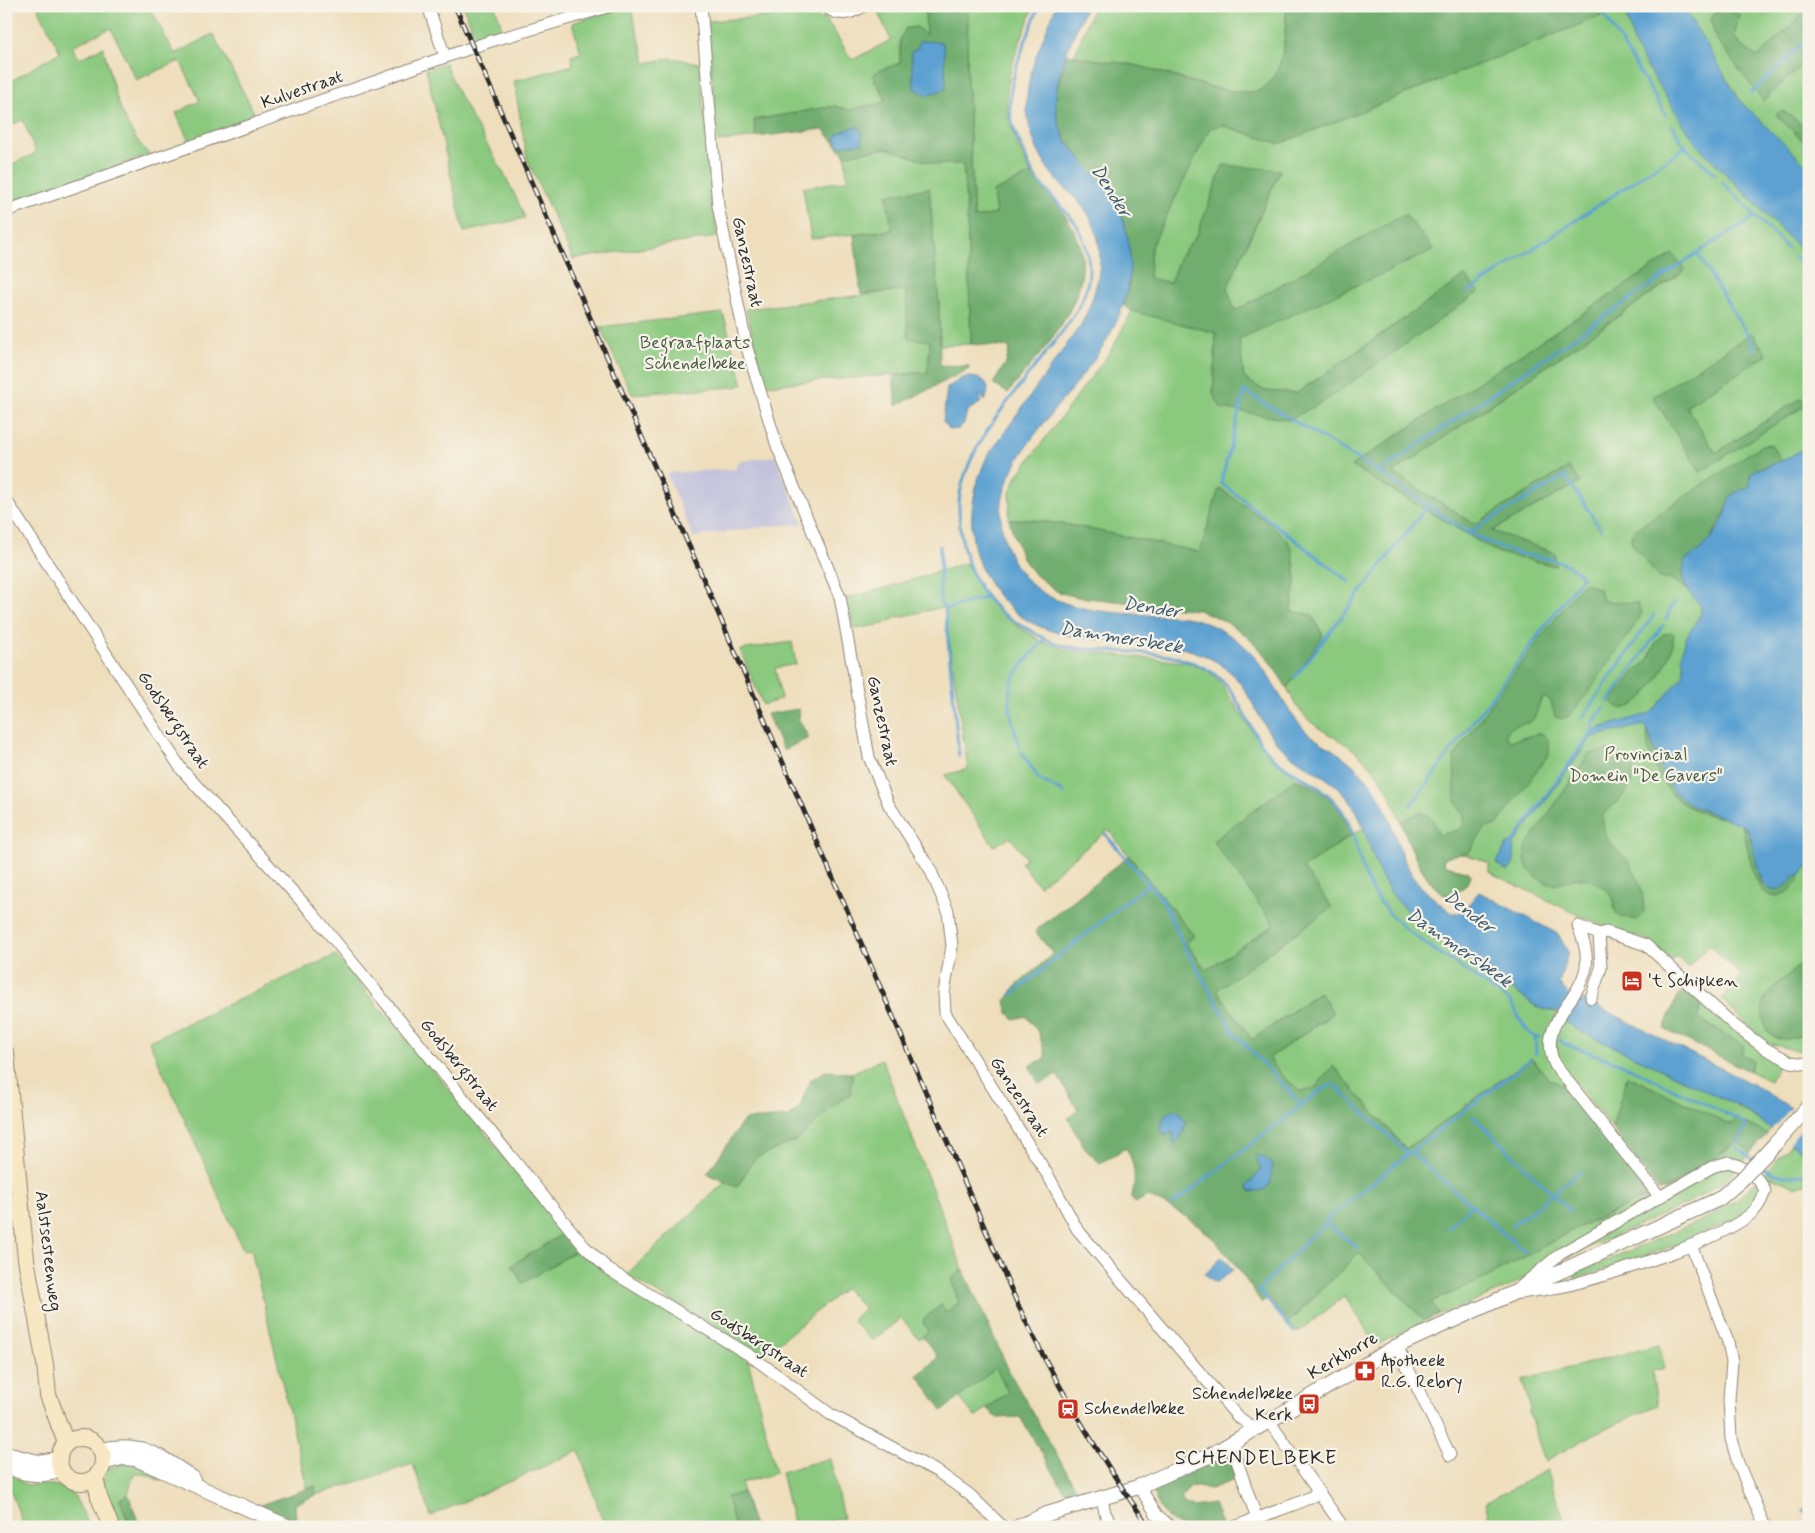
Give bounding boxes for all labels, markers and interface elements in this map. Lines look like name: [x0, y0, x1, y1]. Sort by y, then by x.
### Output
street label: Kulvestraat: [258, 65, 346, 115]
water label: Dender: [1085, 159, 1138, 224]
street label: Ganzestraat: [726, 215, 768, 310]
park label: Begraafplaats Schendelbeke: [640, 331, 750, 376]
water label: Dender: [1121, 591, 1185, 625]
water label: Dammersbeek: [1058, 616, 1185, 660]
street label: Godsbergstraat: [130, 666, 215, 775]
street label: Ganzestraat: [861, 674, 903, 769]
park label: Provinciaal Domein "De Gavers": [1569, 743, 1723, 788]
water label: Dender: [1438, 884, 1501, 941]
water label: Dammersbeek: [1401, 902, 1518, 994]
hotel icon: 't Schipken: [1620, 969, 1644, 993]
place label: 't Schipken: [1648, 969, 1738, 993]
street label: Godsbergstraat: [412, 1013, 504, 1118]
street label: Ganzestraat: [984, 1052, 1054, 1142]
street label: Aalstsesteenweg: [28, 1189, 67, 1313]
street label: Godsbergstraat: [704, 1302, 813, 1386]
street label: Kerkborre: [1304, 1326, 1382, 1386]
place label: Apotheek R.G. Rebry: [1381, 1349, 1463, 1394]
pharmacy icon: Apotheek R.G. Rebry: [1353, 1359, 1377, 1383]
place label: Schendelbeke Kerk: [1192, 1382, 1293, 1427]
bus stop icon: Schendelbeke Kerk: [1297, 1392, 1321, 1416]
station icon: Schendelbeke: [1056, 1397, 1080, 1421]
place label: Schendelbeke: [1084, 1397, 1185, 1421]
district label: SCHENDELBEKE: [1175, 1445, 1337, 1472]

